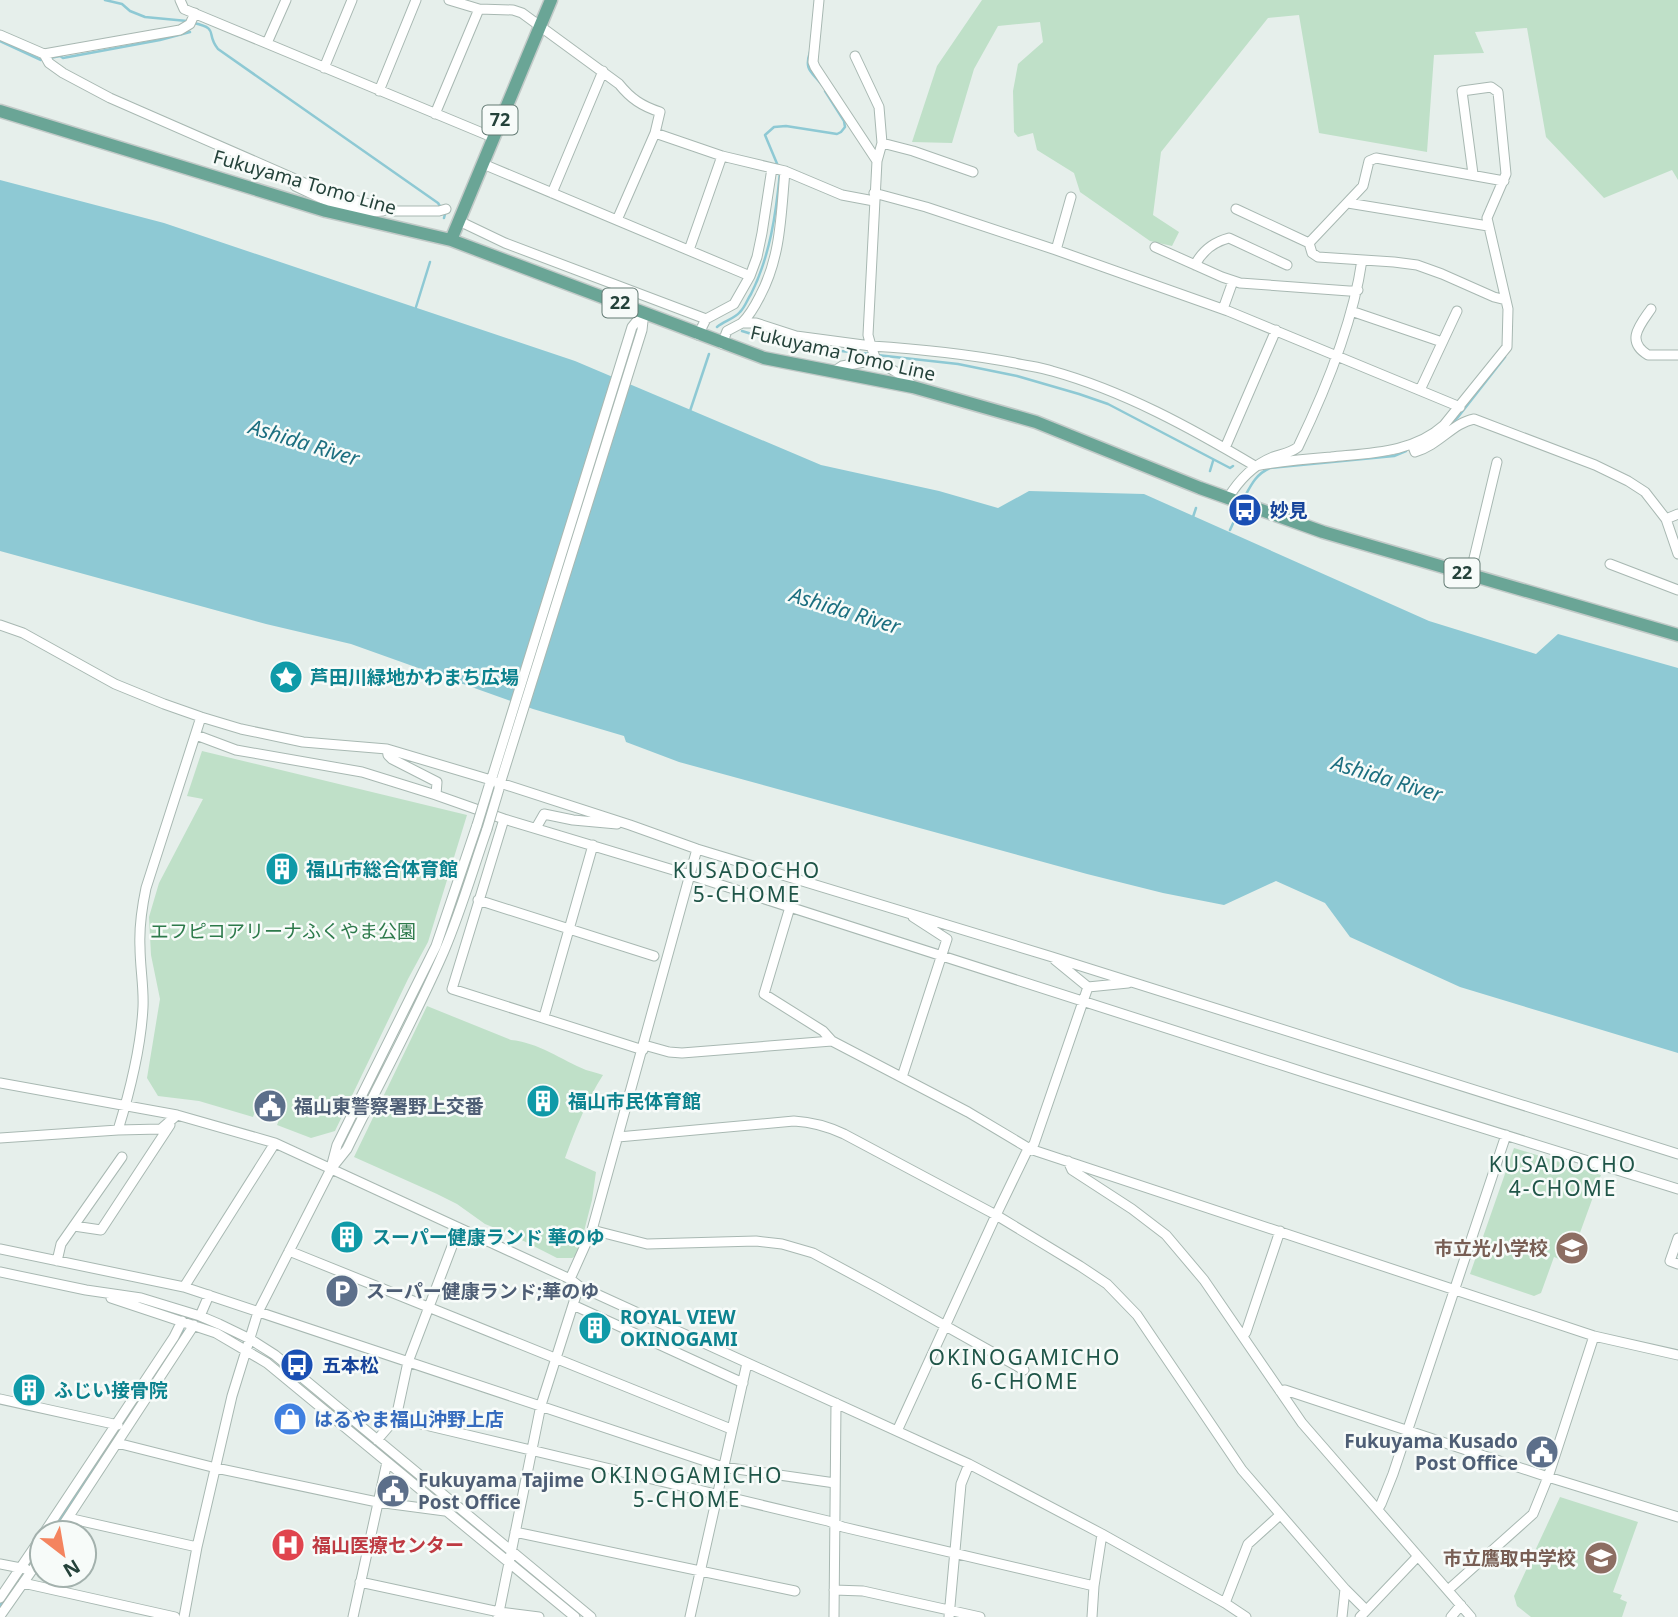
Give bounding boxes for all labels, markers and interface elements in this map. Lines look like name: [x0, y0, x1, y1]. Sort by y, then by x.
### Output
road number: 72: [482, 106, 518, 134]
street label: Fukuyama Tomo Line: [210, 143, 400, 221]
road number: 22: [602, 288, 638, 318]
street label: Fukuyama Tomo Line: [748, 319, 938, 387]
water label: Ashida River: [244, 411, 365, 473]
bus stop icon: 妙見: [1226, 491, 1264, 529]
place label: 妙見: [1270, 497, 1308, 523]
road number: 22: [1444, 558, 1480, 588]
water label: Ashida River: [785, 579, 906, 641]
place icon: 芦田川緑地かわまち広場: [267, 658, 305, 696]
place label: 芦田川緑地かわまち広場: [310, 664, 519, 690]
water label: Ashida River: [1327, 747, 1448, 809]
building icon: 福山市総合体育館: [263, 850, 301, 888]
place label: 福山市総合体育館: [306, 856, 458, 882]
district label: KUSADOCHO 5-CHOME: [673, 856, 821, 908]
park label: エフピコアリーナふくやま公園: [150, 918, 416, 944]
building icon: 福山市民体育館: [524, 1082, 562, 1120]
public building icon: 福山東警察署野上交番: [251, 1087, 289, 1125]
place label: 福山市民体育館: [568, 1088, 701, 1114]
place label: 福山東警察署野上交番: [294, 1093, 484, 1119]
district label: KUSADOCHO 4-CHOME: [1489, 1150, 1637, 1202]
building icon: スーパー健康ランド 華のゆ: [328, 1218, 366, 1256]
place label: スーパー健康ランド 華のゆ: [372, 1224, 605, 1250]
school or university icon: 市立光小学校: [1553, 1229, 1591, 1267]
place label: 市立光小学校: [1434, 1235, 1548, 1261]
parking icon: スーパー健康ランド;華のゆ: [323, 1272, 361, 1310]
place label: スーパー健康ランド;華のゆ: [366, 1278, 599, 1304]
place label: ROYAL VIEW OKINOGAMI: [620, 1304, 738, 1352]
building icon: ROYAL VIEW OKINOGAMI: [576, 1309, 614, 1347]
district label: OKINOGAMICHO 6-CHOME: [929, 1343, 1122, 1395]
bus stop icon: 五本松: [278, 1346, 316, 1384]
place label: 五本松: [322, 1352, 379, 1378]
building icon: ふじい接骨院: [10, 1371, 48, 1409]
place label: ふじい接骨院: [54, 1377, 168, 1403]
shop icon: はるやま福山沖野上店: [271, 1400, 309, 1438]
place label: はるやま福山沖野上店: [314, 1406, 504, 1432]
place label: Fukuyama Kusado Post Office: [1344, 1428, 1518, 1476]
public building icon: Fukuyama Kusado Post Office: [1523, 1433, 1561, 1471]
district label: OKINOGAMICHO 5-CHOME: [591, 1461, 784, 1513]
place label: Fukuyama Tajime Post Office: [418, 1467, 584, 1515]
public building icon: Fukuyama Tajime Post Office: [374, 1472, 412, 1510]
north arrow: [28, 1519, 98, 1589]
hospital icon: 福山医療センター: [269, 1526, 307, 1564]
place label: 福山医療センター: [312, 1532, 464, 1558]
school or university icon: 市立鷹取中学校: [1582, 1539, 1620, 1577]
place label: 市立鷹取中学校: [1443, 1545, 1576, 1571]
text: N: [58, 1553, 85, 1584]

